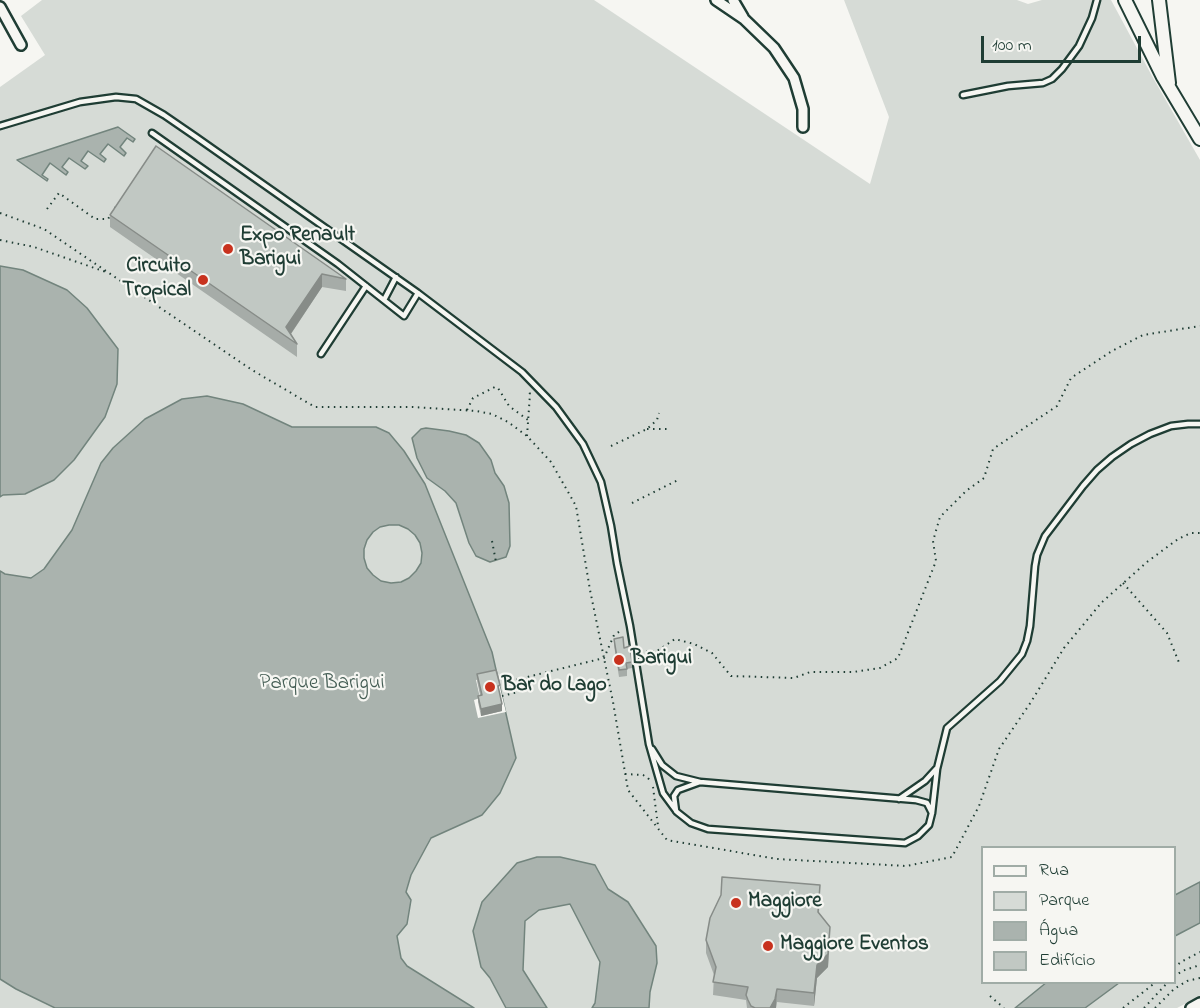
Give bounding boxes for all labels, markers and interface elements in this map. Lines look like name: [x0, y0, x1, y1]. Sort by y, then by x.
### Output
scale bar: [984, 24, 1144, 62]
text: 100 m: [992, 33, 1032, 59]
place label: Expo Renault Barigui: [240, 224, 355, 274]
marker: Expo Renault Barigui: [221, 242, 235, 256]
place label: Circuito Tropical: [122, 255, 191, 305]
marker: Circuito Tropical: [196, 273, 210, 287]
place label: Barigui: [631, 647, 692, 673]
marker: Barigui: [612, 653, 626, 667]
park label: Parque Barigui: [259, 672, 385, 698]
place label: Bar do Lago: [502, 674, 607, 700]
marker: Bar do Lago: [483, 680, 497, 694]
legend: [981, 846, 1176, 984]
text: Rua: [1039, 858, 1069, 884]
text: Parque: [1039, 888, 1089, 914]
place label: Maggiore: [748, 890, 822, 916]
marker: Maggiore: [729, 896, 743, 910]
text: Água: [1039, 918, 1078, 944]
place label: Maggiore Eventos: [780, 933, 929, 959]
marker: Maggiore Eventos: [761, 939, 775, 953]
text: Edifício: [1039, 948, 1095, 974]

